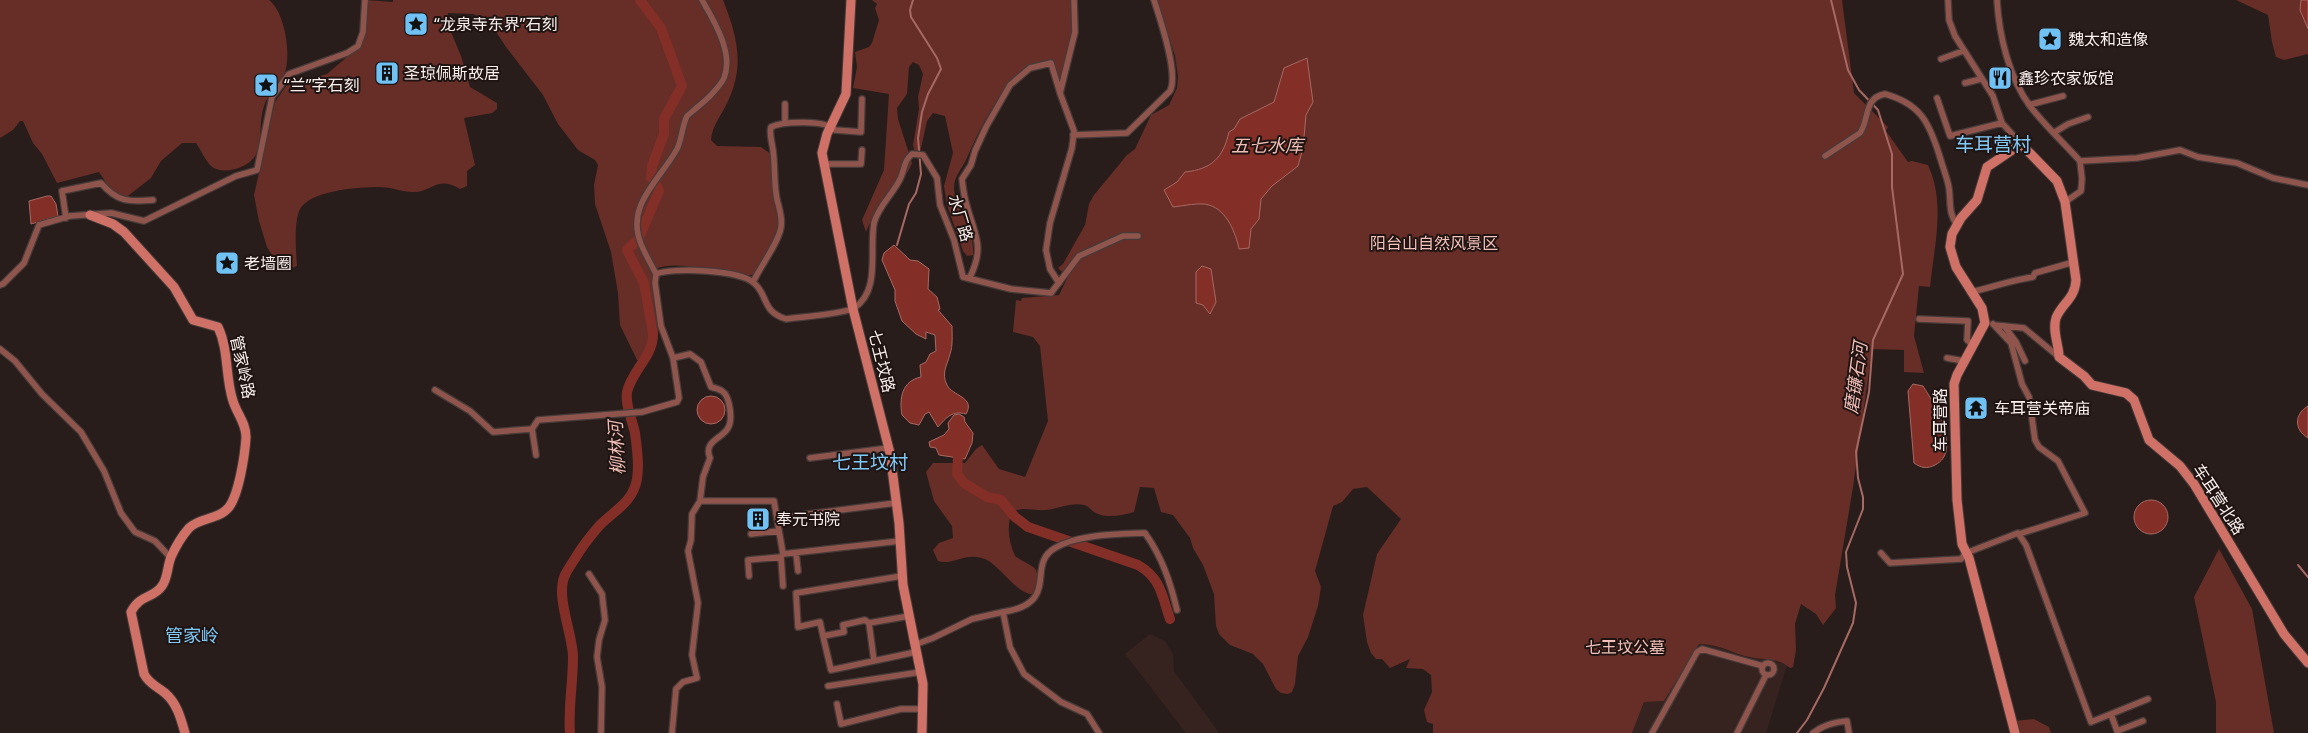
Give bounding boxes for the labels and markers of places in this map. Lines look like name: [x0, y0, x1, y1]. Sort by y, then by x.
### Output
place icon: “龙泉寺东界”石刻: [403, 11, 429, 37]
place label: “龙泉寺东界”石刻: [434, 13, 558, 35]
place icon: 魏太和造像: [2037, 26, 2063, 52]
place label: 魏太和造像: [2068, 28, 2148, 50]
building icon: 圣琼佩斯故居: [374, 60, 400, 86]
place label: 圣琼佩斯故居: [404, 62, 500, 84]
restaurant icon: 鑫珍农家饭馆: [1987, 65, 2013, 91]
place label: 鑫珍农家饭馆: [2018, 67, 2114, 89]
place icon: “兰”字石刻: [253, 72, 279, 98]
place label: “兰”字石刻: [284, 74, 360, 96]
place icon: 老墙圈: [214, 250, 240, 276]
place label: 老墙圈: [244, 252, 292, 274]
temple icon: 车耳营关帝庙: [1963, 395, 1989, 421]
place label: 车耳营关帝庙: [1994, 397, 2090, 419]
building icon: 奉元书院: [745, 506, 771, 532]
place label: 奉元书院: [776, 508, 840, 530]

